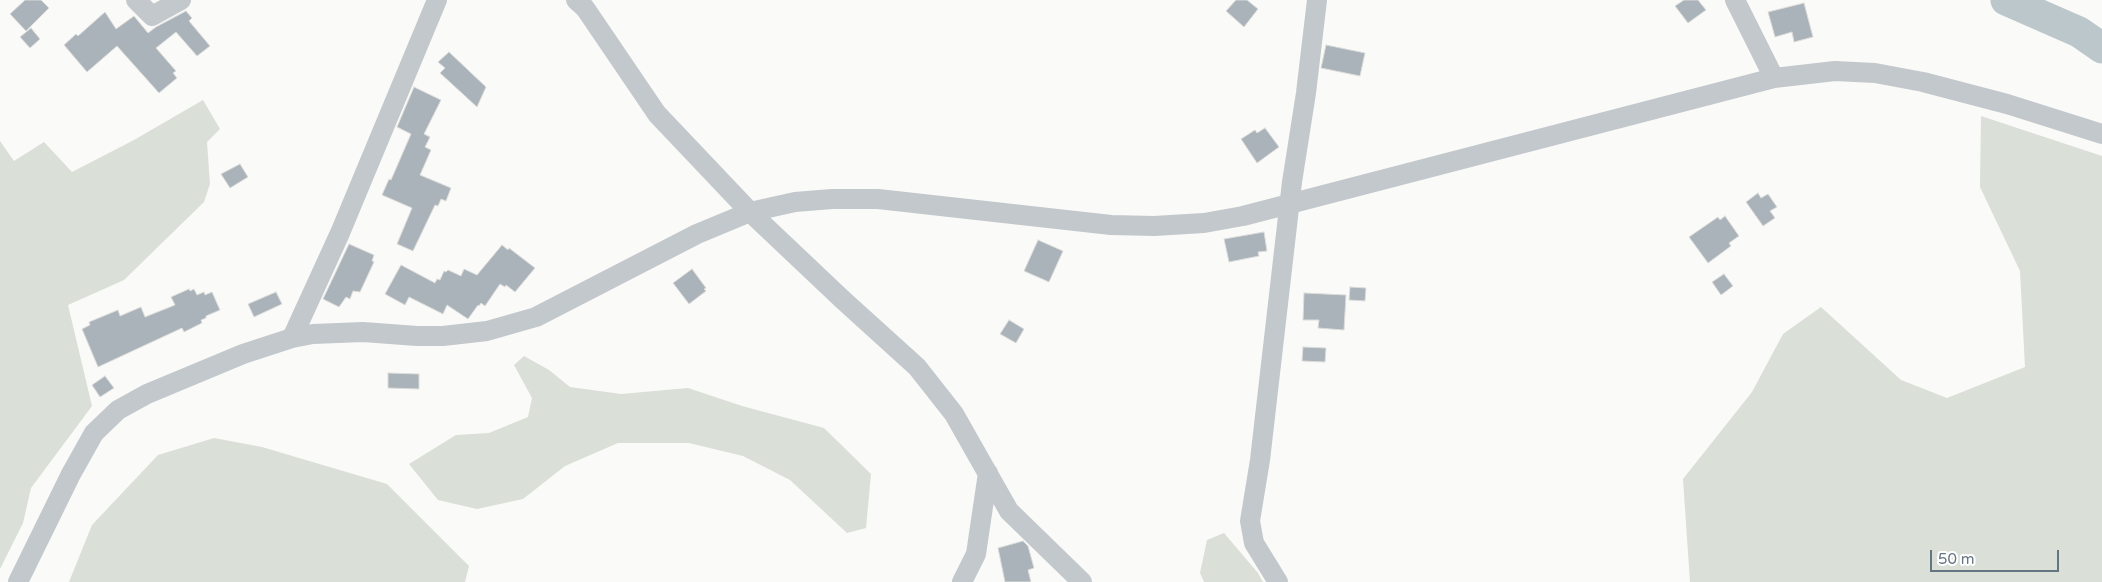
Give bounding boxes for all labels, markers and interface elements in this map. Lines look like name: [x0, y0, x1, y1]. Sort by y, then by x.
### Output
scale bar: [1932, 540, 2061, 572]
text: 50 m: [1938, 550, 1975, 568]

